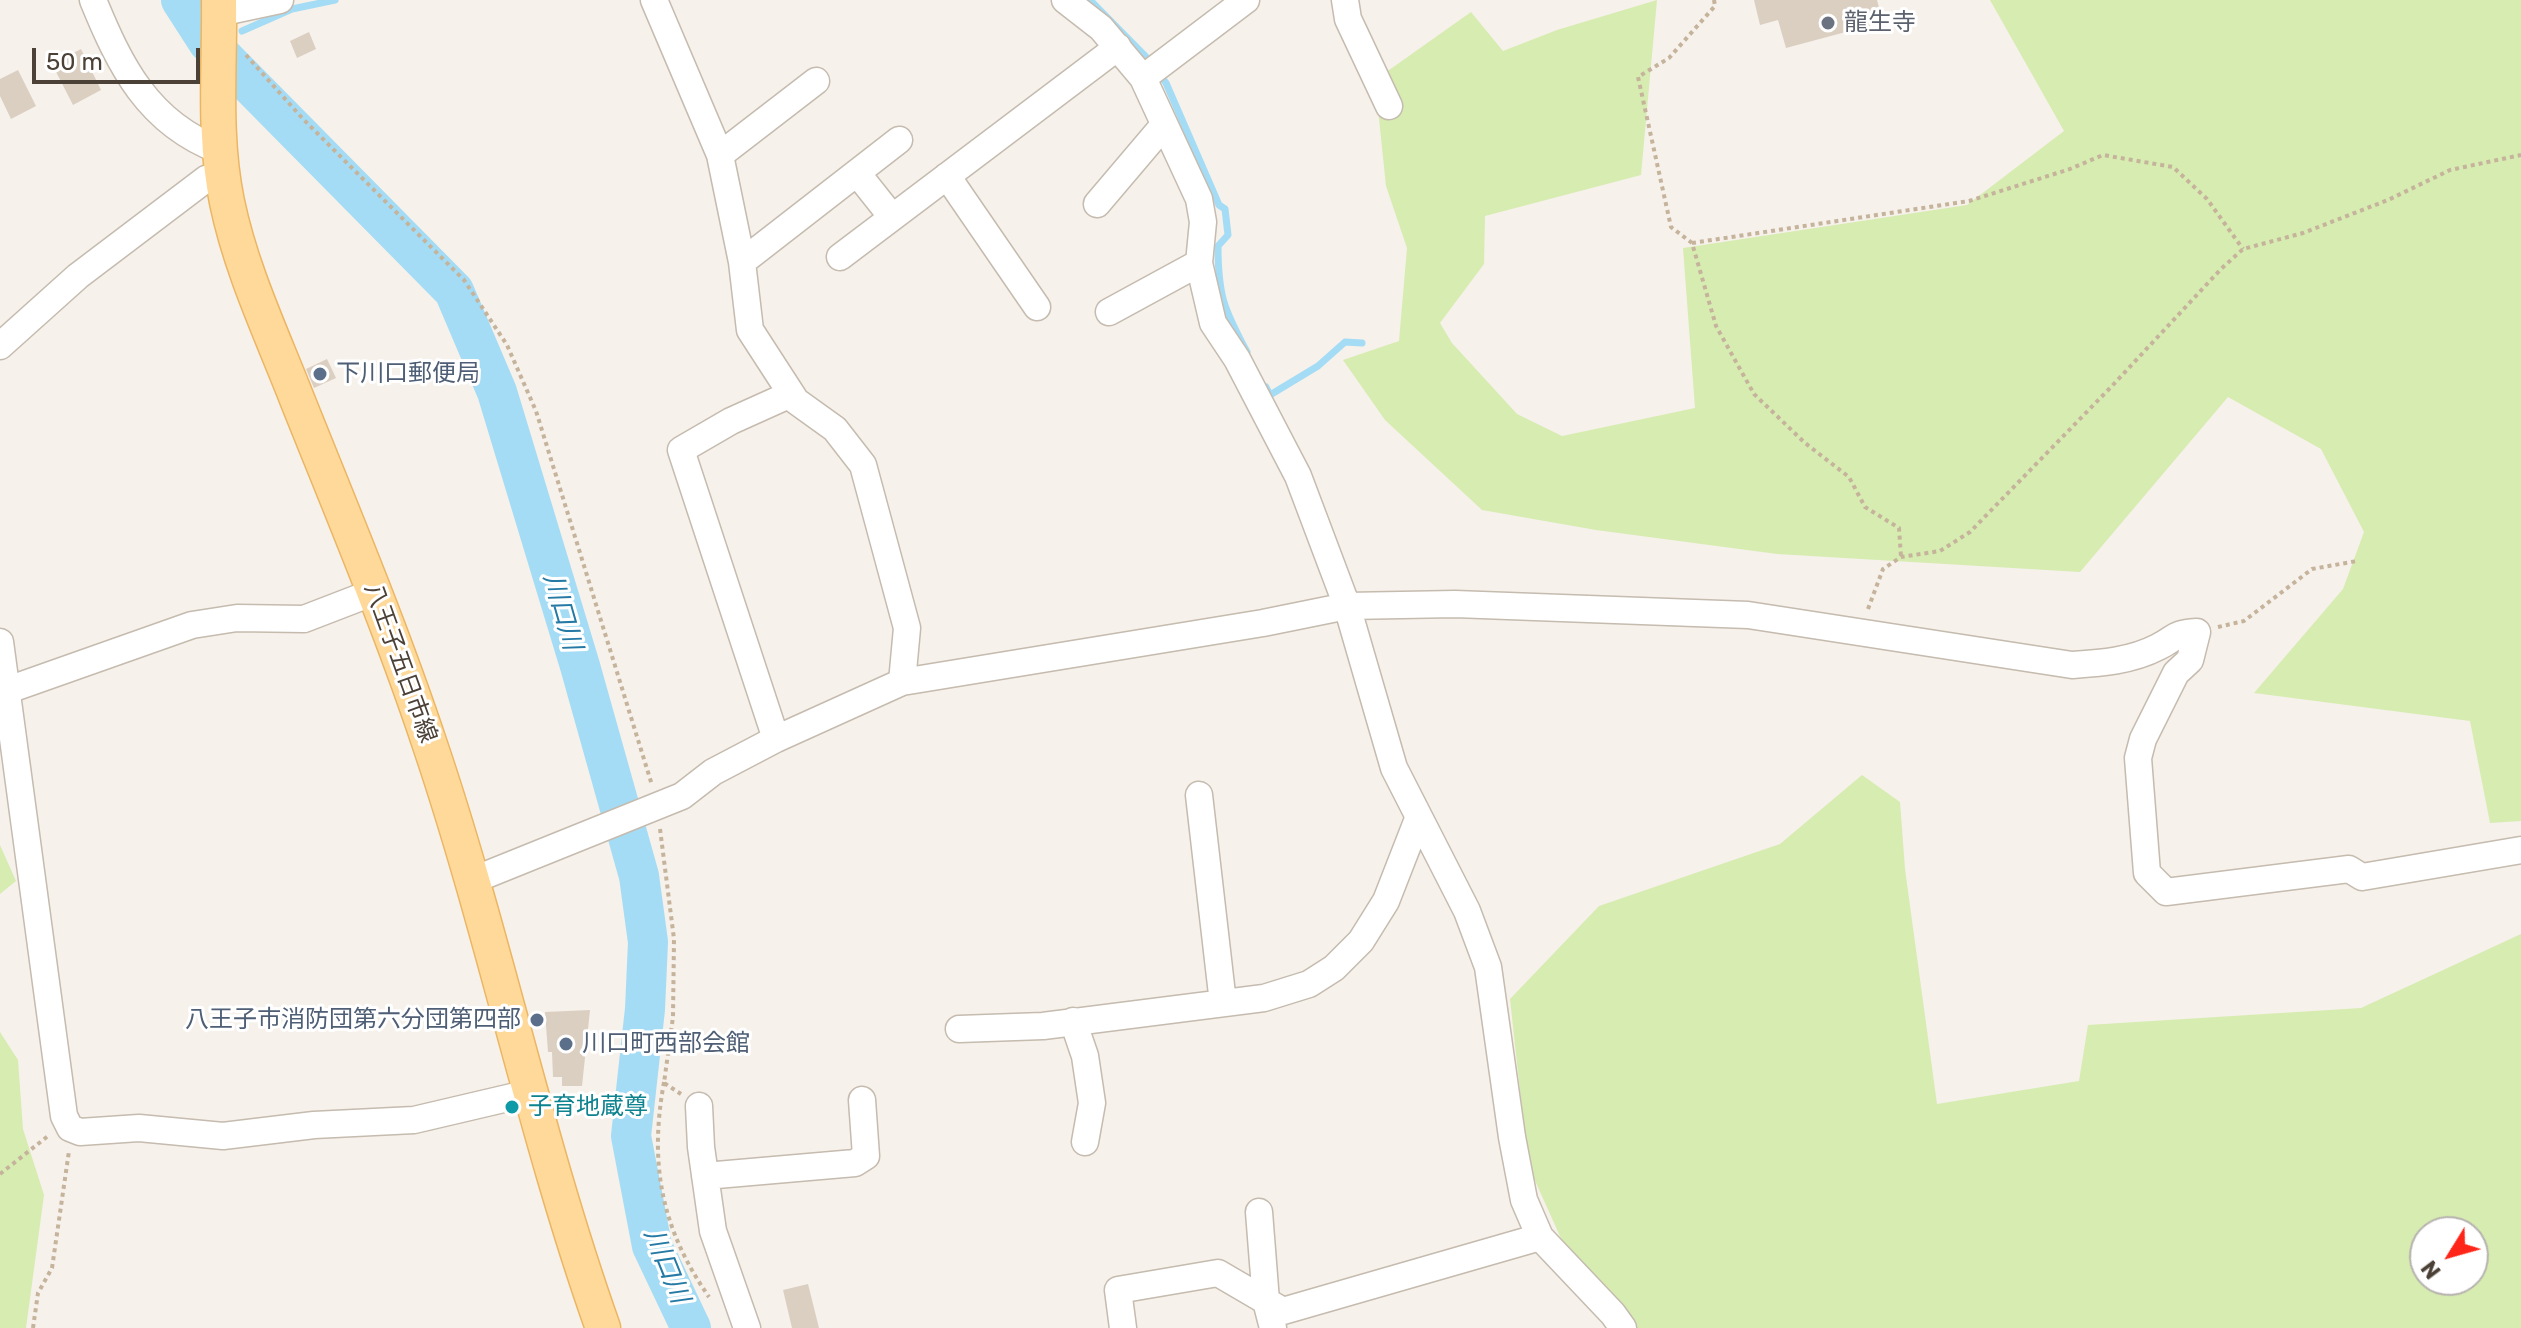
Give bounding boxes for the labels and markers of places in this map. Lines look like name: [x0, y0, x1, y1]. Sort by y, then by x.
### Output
place label: 龍生寺: [1844, 9, 1916, 37]
marker: 龍生寺: [1819, 14, 1837, 32]
place label: 下川口郵便局: [336, 360, 480, 388]
marker: 下川口郵便局: [311, 365, 329, 383]
place label: 八王子市消防団第六分団第四部: [185, 1006, 521, 1034]
marker: 八王子市消防団第六分団第四部: [528, 1011, 546, 1029]
place label: 川口町西部会館: [582, 1030, 750, 1058]
marker: 川口町西部会館: [557, 1035, 575, 1053]
place label: 子育地蔵尊: [528, 1093, 648, 1121]
marker: 子育地蔵尊: [503, 1098, 521, 1116]

